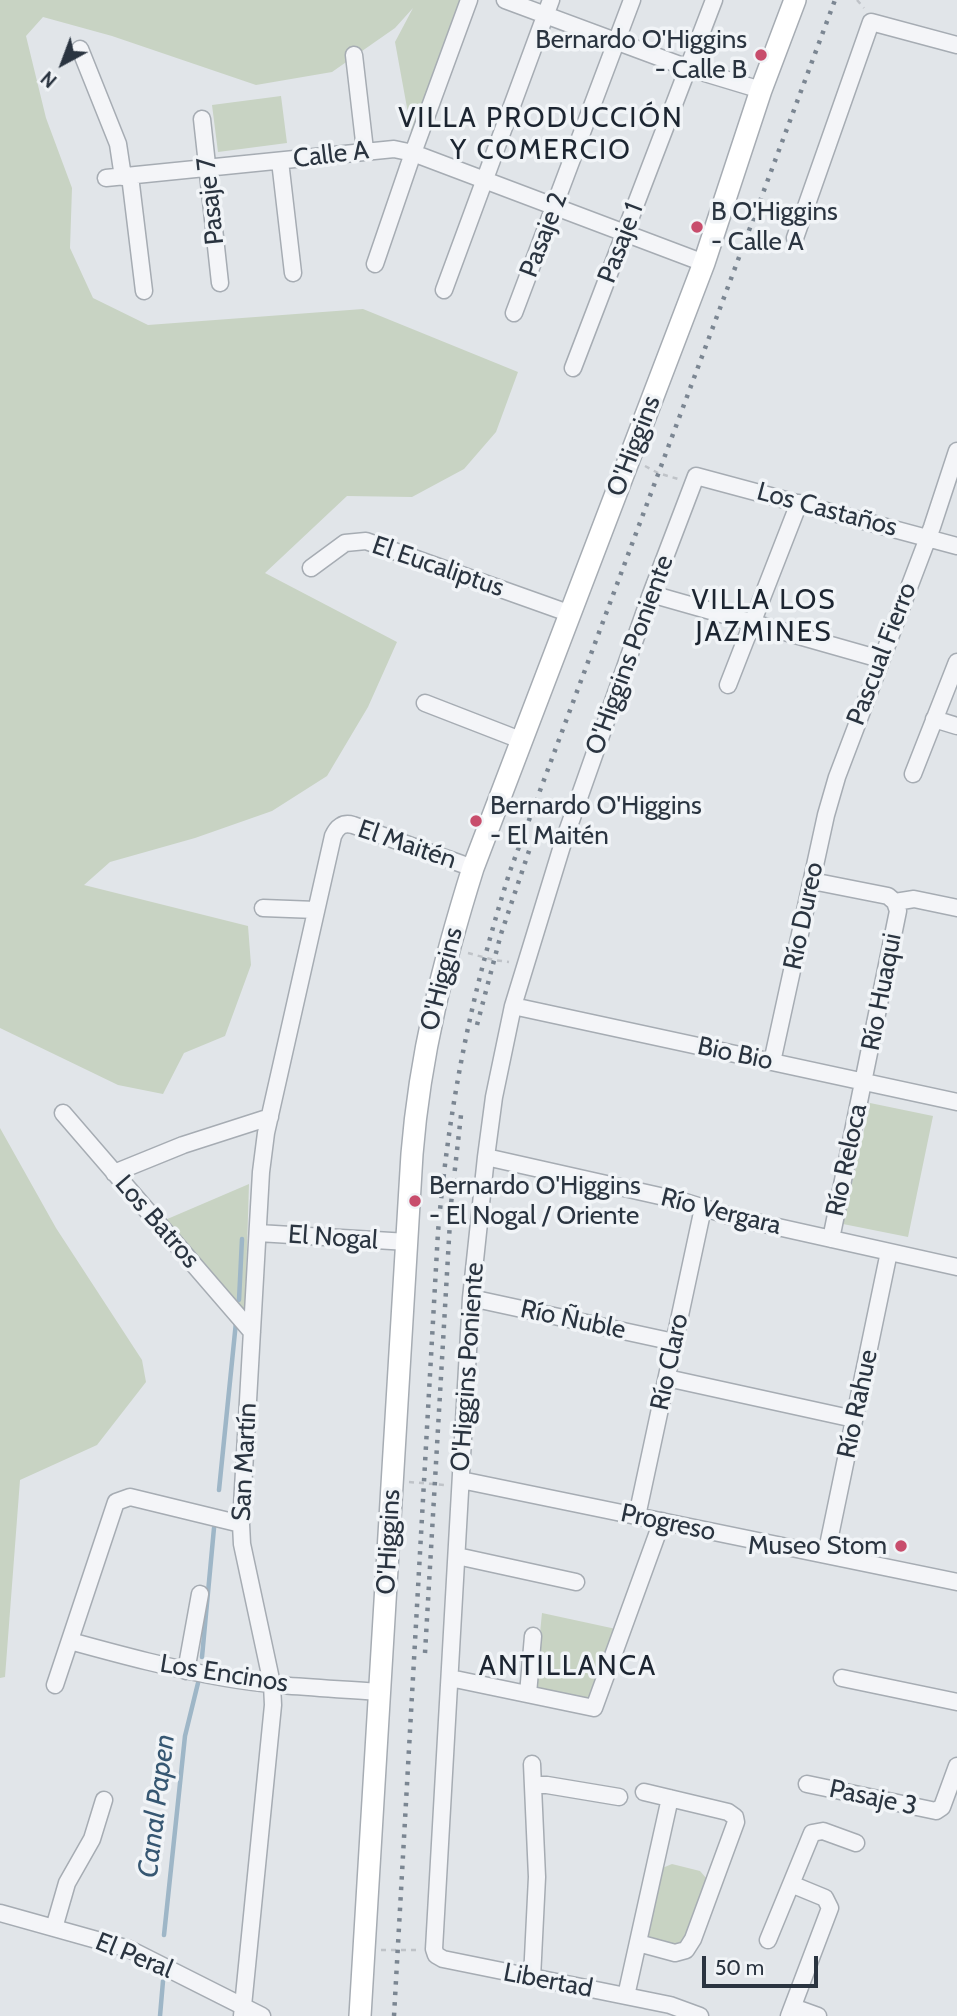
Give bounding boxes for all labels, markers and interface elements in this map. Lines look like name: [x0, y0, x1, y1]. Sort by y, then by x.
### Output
place label: Bernardo O'Higgins - Calle B: [535, 24, 747, 86]
north arrow: [28, 28, 98, 98]
marker: Bernardo O'Higgins - Calle B: [753, 47, 769, 63]
text: N: [36, 66, 62, 92]
district label: VILLA PRODUCCIÓN Y COMERCIO: [400, 102, 682, 168]
street label: Calle A: [291, 135, 371, 175]
street label: Pasaje 7: [191, 156, 231, 246]
street label: Pasaje 2: [514, 188, 574, 282]
place label: B O'Higgins - Calle A: [711, 196, 838, 258]
street label: Pasaje 1: [591, 198, 651, 288]
marker: B O'Higgins - Calle A: [689, 219, 705, 235]
street label: O'Higgins: [601, 391, 667, 501]
street label: Los Castaños: [754, 476, 900, 544]
street label: El Eucaliptus: [368, 530, 508, 604]
street label: O'Higgins Poniente: [579, 551, 681, 759]
street label: Pascual Fierro: [841, 578, 923, 730]
district label: VILLA LOS JAZMINES: [693, 584, 835, 650]
place label: Bernardo O'Higgins - El Maitén: [490, 790, 702, 852]
marker: Bernardo O'Higgins - El Maitén: [468, 813, 484, 829]
street label: El Maitén: [354, 814, 460, 876]
street label: Río Dureo: [777, 859, 831, 973]
street label: O'Higgins: [414, 924, 470, 1034]
street label: Río Huaqui: [855, 931, 909, 1053]
street label: Bio Bio: [694, 1031, 776, 1077]
street label: Río Reloca: [820, 1101, 874, 1219]
street label: Los Batros: [108, 1169, 206, 1275]
place label: Bernardo O'Higgins - El Nogal / Oriente: [429, 1170, 641, 1232]
street label: Río Vergara: [658, 1182, 784, 1242]
marker: Bernardo O'Higgins - El Nogal / Oriente: [407, 1193, 423, 1209]
street label: El Nogal: [287, 1219, 379, 1257]
street label: O'Higgins Poniente: [445, 1261, 491, 1473]
street label: Río Ñuble: [518, 1294, 628, 1346]
street label: Río Claro: [645, 1311, 695, 1413]
street label: Río Rahue: [831, 1347, 885, 1461]
street label: San Martín: [226, 1402, 264, 1522]
street label: O'Higgins: [371, 1489, 407, 1595]
street label: Progreso: [618, 1498, 718, 1548]
place label: Museo Stom: [748, 1530, 887, 1562]
marker: Museo Stom: [893, 1538, 909, 1554]
street label: Los Encinos: [158, 1648, 290, 1700]
district label: ANTILLANCA: [480, 1650, 656, 1684]
water label: Canal Papen: [132, 1732, 182, 1880]
street label: Pasaje 3: [826, 1773, 920, 1823]
street label: El Peral: [91, 1926, 177, 1986]
scale bar: [705, 1942, 820, 1986]
text: 50 m: [715, 1955, 764, 1980]
street label: Libertad: [501, 1957, 595, 2005]

